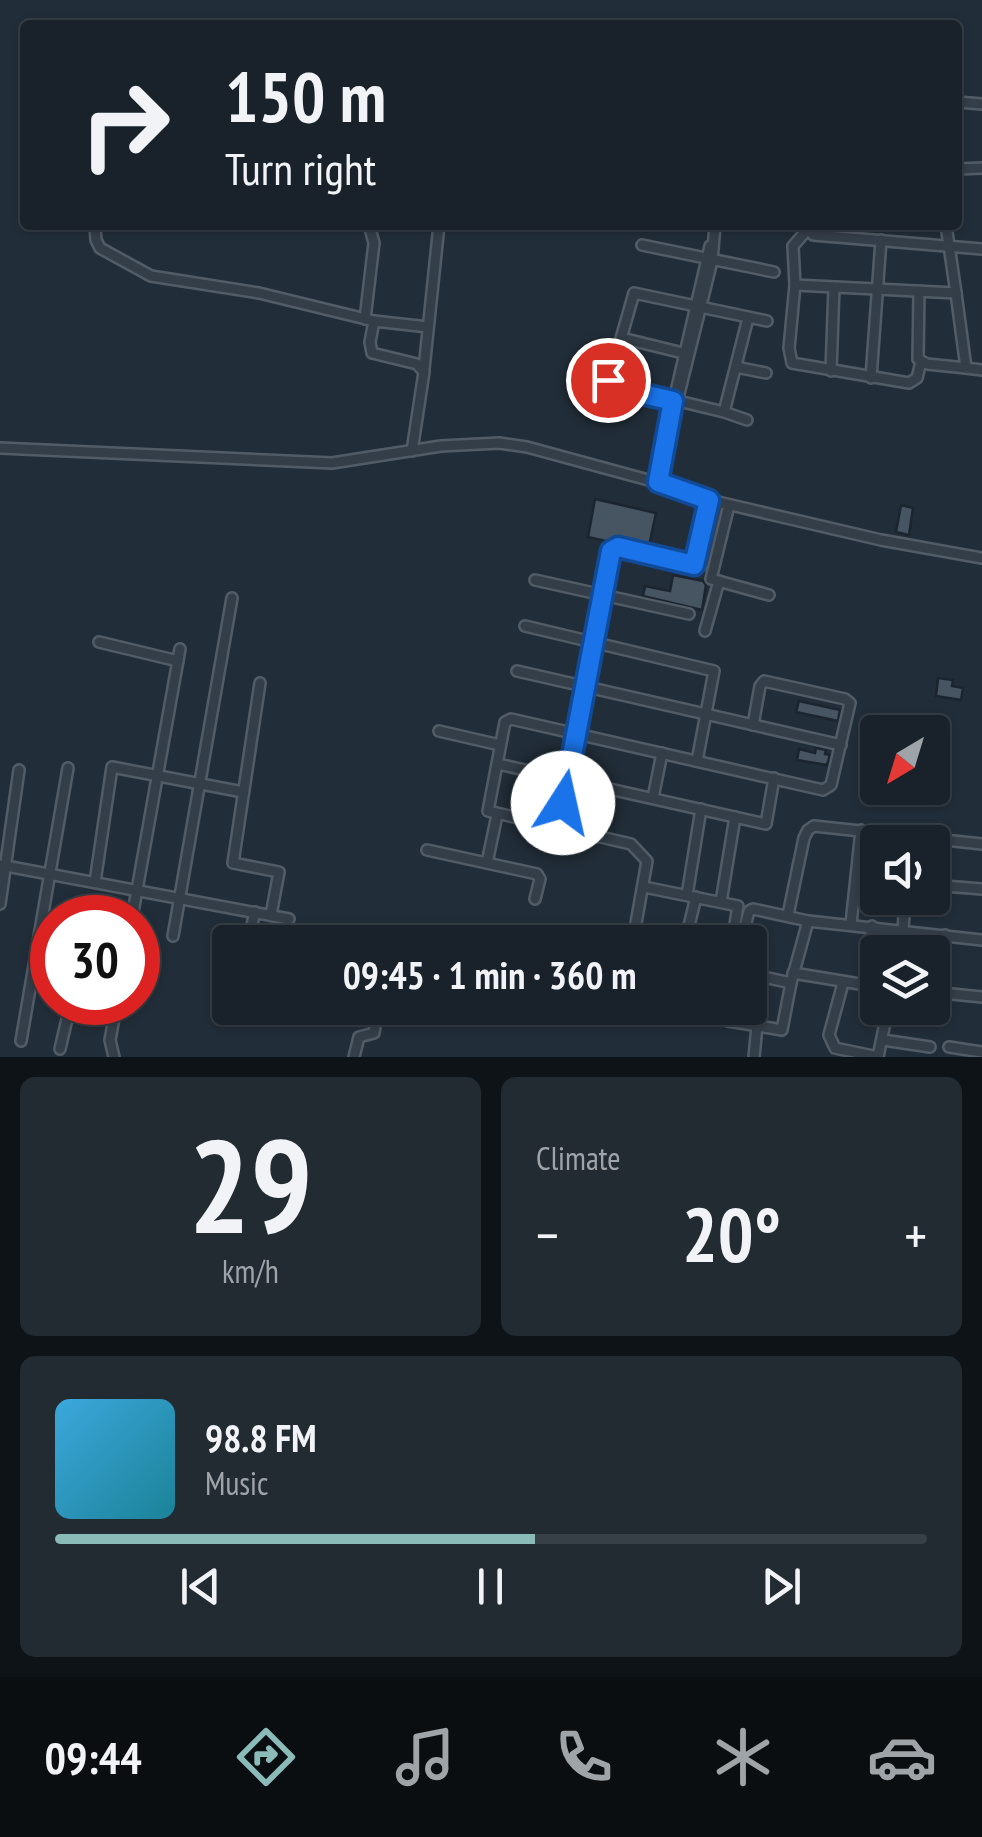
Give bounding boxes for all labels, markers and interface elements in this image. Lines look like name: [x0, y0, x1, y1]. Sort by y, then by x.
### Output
text: 150 m: [225, 51, 386, 141]
icon: right: [60, 60, 190, 190]
text: Turn right: [225, 139, 376, 197]
pin: [566, 338, 651, 423]
icon: arrive: [581, 353, 636, 408]
north arrow: [860, 715, 950, 805]
map controls: [860, 715, 950, 1025]
position arrow: [511, 751, 615, 855]
button: sound: [860, 825, 950, 915]
speed limit sign: 30: [30, 895, 160, 1025]
button: layers: [860, 935, 950, 1025]
text: 09:45 · 1 min · 360 m: [343, 950, 636, 999]
text: 29: [188, 1101, 313, 1269]
text: Climate: [536, 1137, 620, 1179]
text: 20°: [682, 1186, 781, 1283]
text: −: [536, 1199, 559, 1270]
text: +: [904, 1199, 927, 1270]
text: km/h: [222, 1250, 279, 1292]
text: 98.8 FM: [205, 1413, 317, 1462]
text: Music: [205, 1462, 268, 1504]
icon: previous: [173, 1559, 228, 1614]
icon: pause: [463, 1559, 518, 1614]
icon: next: [754, 1559, 809, 1614]
icon: directions: [231, 1722, 301, 1792]
icon: music: [390, 1722, 460, 1792]
icon: phone: [549, 1722, 619, 1792]
icon: climate: [708, 1722, 778, 1792]
icon: car: [867, 1722, 937, 1792]
text: 09:44: [45, 1728, 142, 1786]

